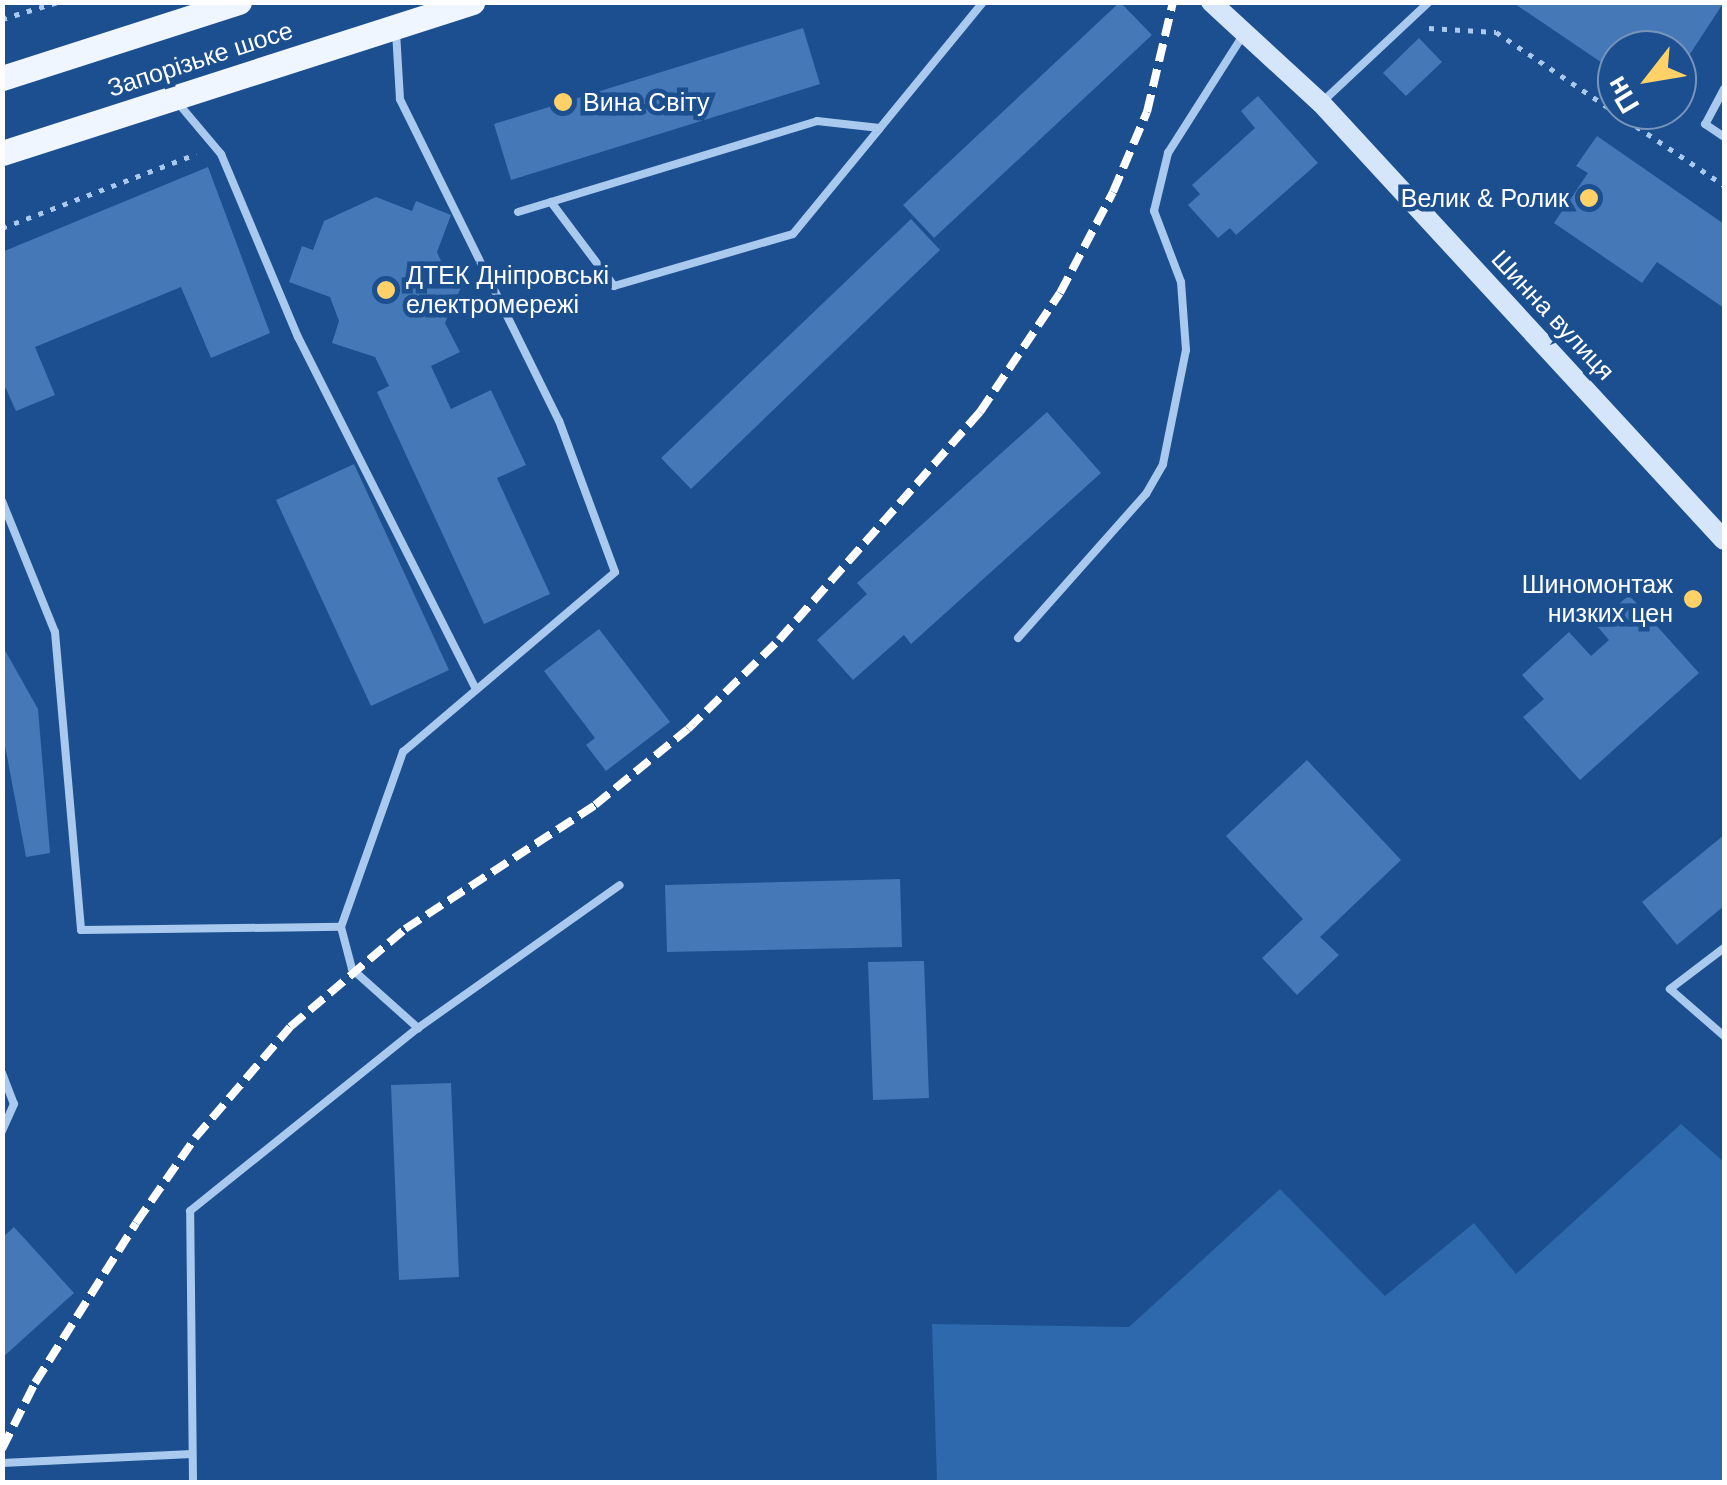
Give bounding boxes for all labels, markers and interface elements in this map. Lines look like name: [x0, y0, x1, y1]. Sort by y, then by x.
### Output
street label: Запорізьке шосе: [104, 15, 296, 103]
north arrow: [1597, 30, 1697, 130]
text: Пн: [1600, 71, 1645, 119]
place label: Вина Світу: [583, 87, 709, 117]
marker: Вина Світу: [552, 91, 574, 113]
place label: Велик & Ролик: [1401, 183, 1569, 213]
marker: Велик & Ролик: [1578, 187, 1600, 209]
street label: Шинна вулиця: [1485, 244, 1621, 386]
place label: ДТЕК Дніпровські електромережі: [406, 261, 609, 320]
marker: ДТЕК Дніпровські електромережі: [375, 279, 397, 301]
place label: Шиномонтаж низких цен: [1522, 570, 1673, 629]
marker: Шиномонтаж низких цен: [1682, 588, 1704, 610]

